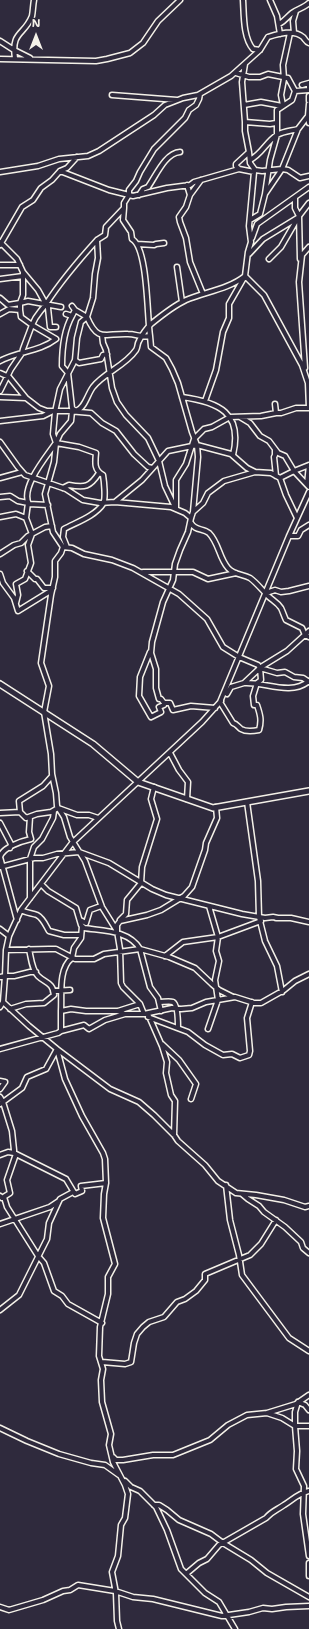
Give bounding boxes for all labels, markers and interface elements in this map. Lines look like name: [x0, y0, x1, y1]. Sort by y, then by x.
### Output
north arrow: [16, 16, 56, 56]
text: N: [32, 16, 40, 31]

